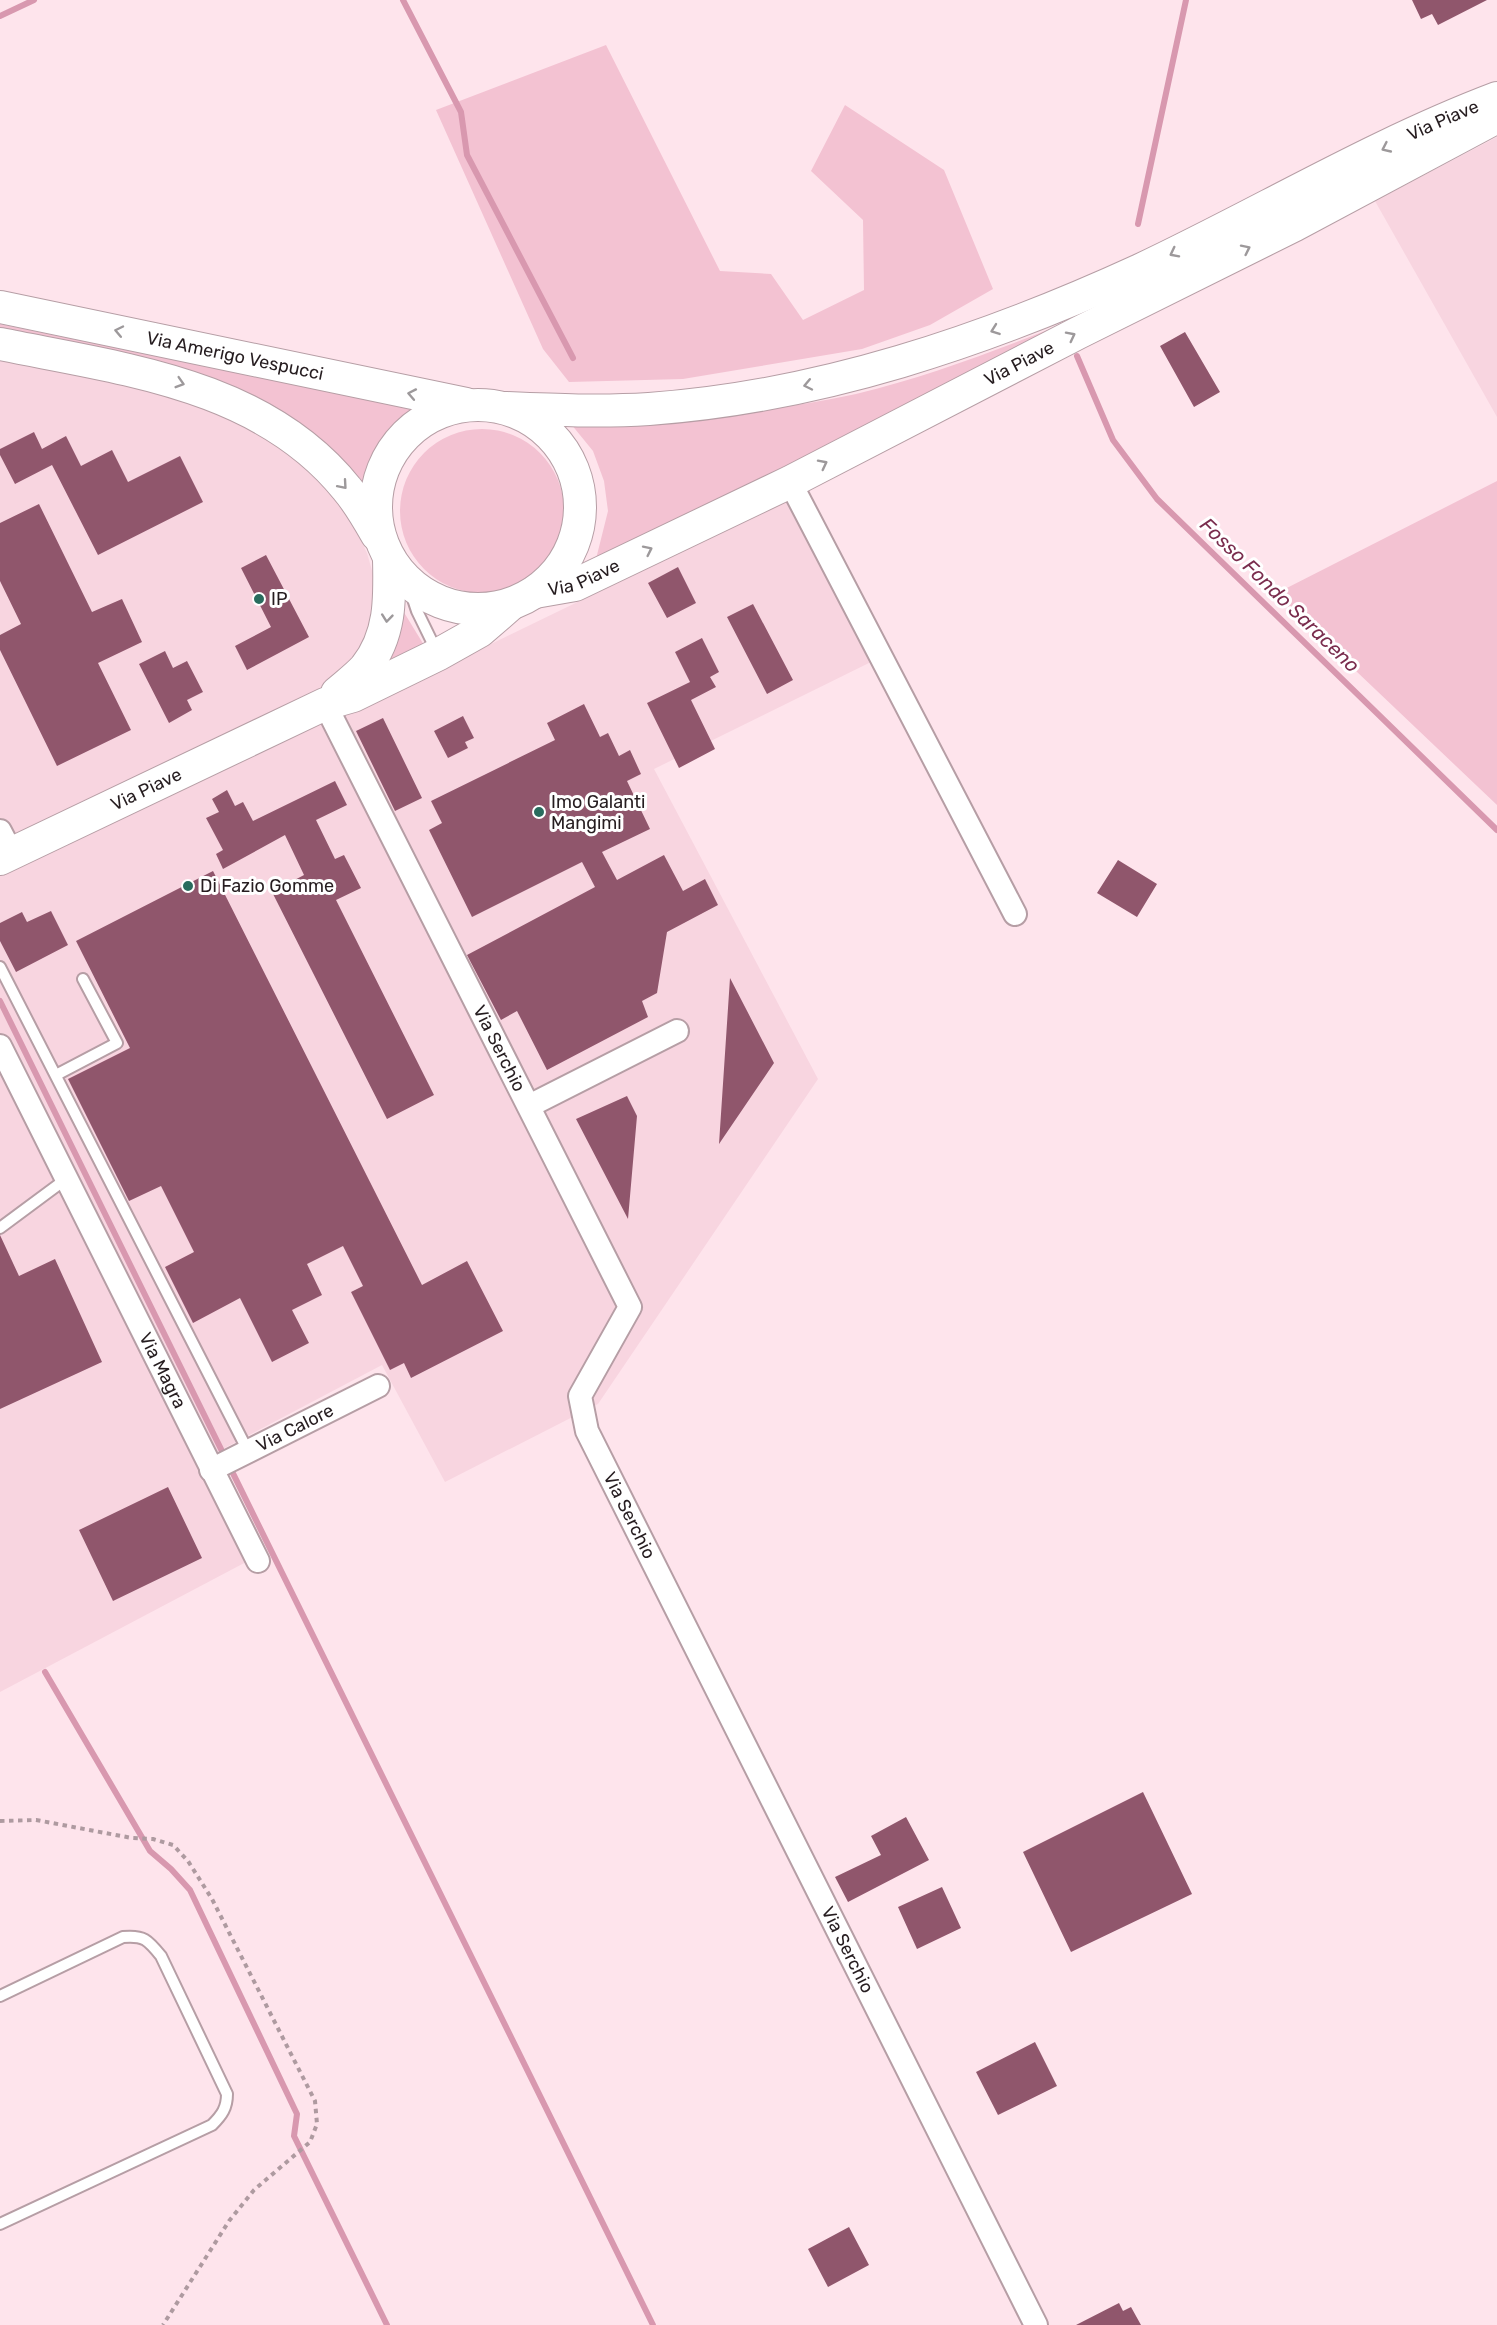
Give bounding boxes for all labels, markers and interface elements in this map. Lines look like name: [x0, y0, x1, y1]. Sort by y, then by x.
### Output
street label: Via Piave: [1404, 95, 1482, 146]
one-way arrow: [1381, 140, 1392, 152]
one-way arrow: [1169, 245, 1180, 257]
one-way arrow: [1239, 245, 1250, 257]
one-way arrow: [990, 322, 1000, 335]
one-way arrow: [114, 325, 124, 338]
street label: Via Amerigo Vespucci: [144, 327, 325, 385]
one-way arrow: [1065, 332, 1076, 344]
street label: Via Piave: [980, 336, 1058, 391]
one-way arrow: [174, 376, 185, 388]
one-way arrow: [803, 378, 813, 391]
one-way arrow: [408, 388, 418, 401]
one-way arrow: [817, 460, 828, 472]
one-way arrow: [336, 478, 347, 489]
water label: Fosso Fondo Saraceno: [1195, 513, 1365, 677]
one-way arrow: [642, 546, 653, 557]
street label: Via Piave: [546, 554, 623, 601]
place label: IP: [271, 588, 287, 610]
marker: IP: [252, 592, 266, 606]
one-way arrow: [381, 613, 394, 622]
street label: Via Piave: [107, 763, 185, 816]
place label: Imo Galanti Mangimi: [551, 791, 645, 834]
marker: Imo Galanti Mangimi: [532, 805, 546, 819]
place label: Di Fazio Gomme: [200, 875, 334, 897]
marker: Di Fazio Gomme: [181, 879, 195, 893]
street label: Via Serchio: [468, 1002, 530, 1095]
street label: Via Magra: [134, 1329, 191, 1412]
street label: Via Calore: [253, 1399, 337, 1456]
street label: Via Serchio: [598, 1468, 660, 1562]
street label: Via Serchio: [817, 1903, 878, 1997]

